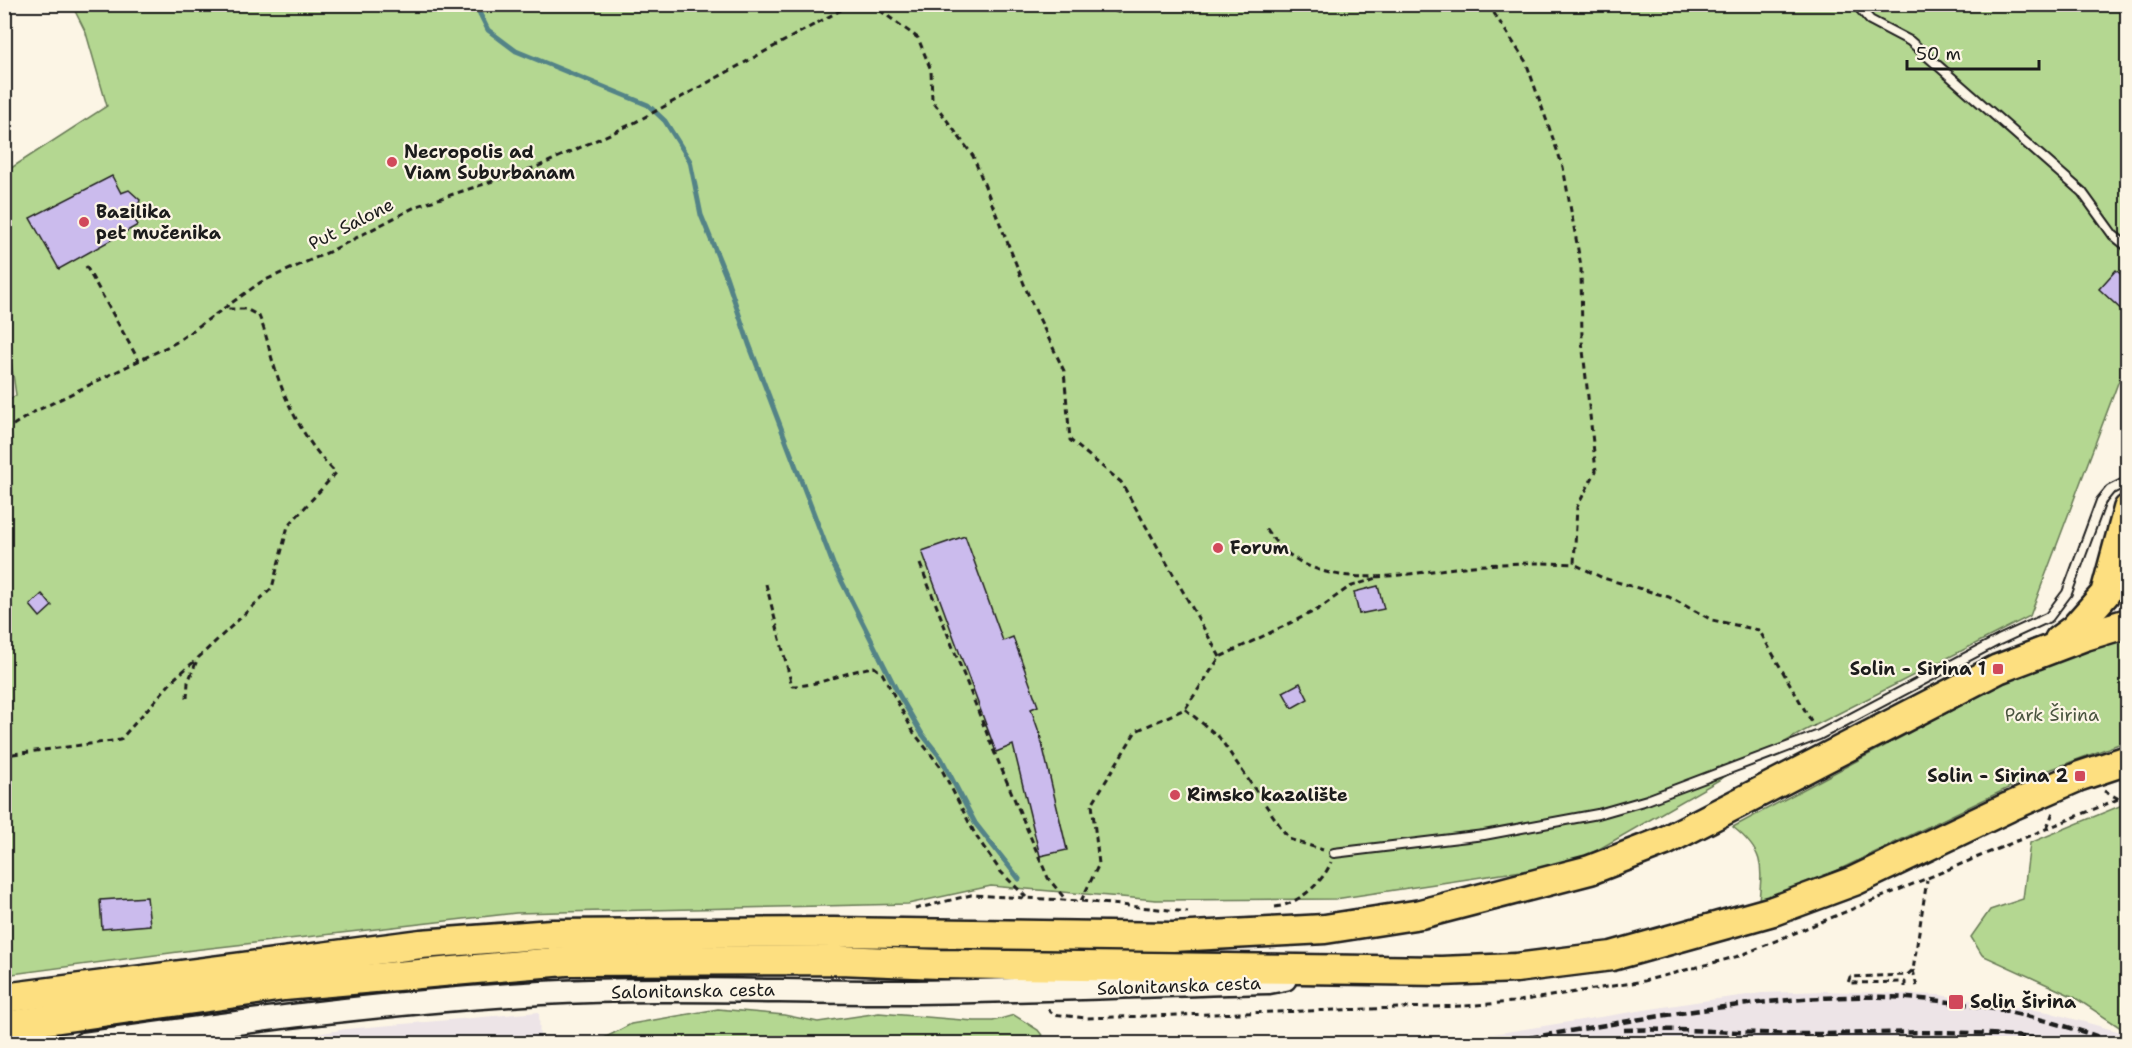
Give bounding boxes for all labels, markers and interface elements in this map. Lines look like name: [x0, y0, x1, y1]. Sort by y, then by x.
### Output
scale bar: [1907, 33, 2039, 71]
text: 50 m: [1916, 42, 1961, 66]
place label: Necropolis ad Viam Suburbanam: [404, 140, 575, 185]
marker: Necropolis ad Viam Suburbanam: [385, 155, 399, 169]
street label: Put Salone: [304, 192, 398, 256]
place label: Bazilika pet mučenika: [96, 200, 222, 245]
marker: Bazilika pet mučenika: [77, 215, 91, 229]
place label: Forum: [1230, 536, 1290, 560]
marker: Forum: [1211, 541, 1225, 555]
place label: Solin - Sirina 1: [1850, 657, 1986, 681]
marker: Solin - Sirina 1: [1991, 662, 2005, 676]
park label: Park Širina: [2005, 703, 2099, 727]
place label: Solin - Sirina 2: [1927, 764, 2068, 788]
marker: Solin - Sirina 2: [2073, 769, 2087, 783]
place label: Rimsko kazalište: [1187, 783, 1348, 807]
marker: Rimsko kazalište: [1168, 788, 1182, 802]
street label: Salonitanska cesta: [1097, 971, 1261, 1001]
street label: Salonitanska cesta: [611, 978, 775, 1004]
place label: Solin Širina: [1970, 990, 2077, 1014]
marker: Solin Širina: [1947, 993, 1965, 1011]

